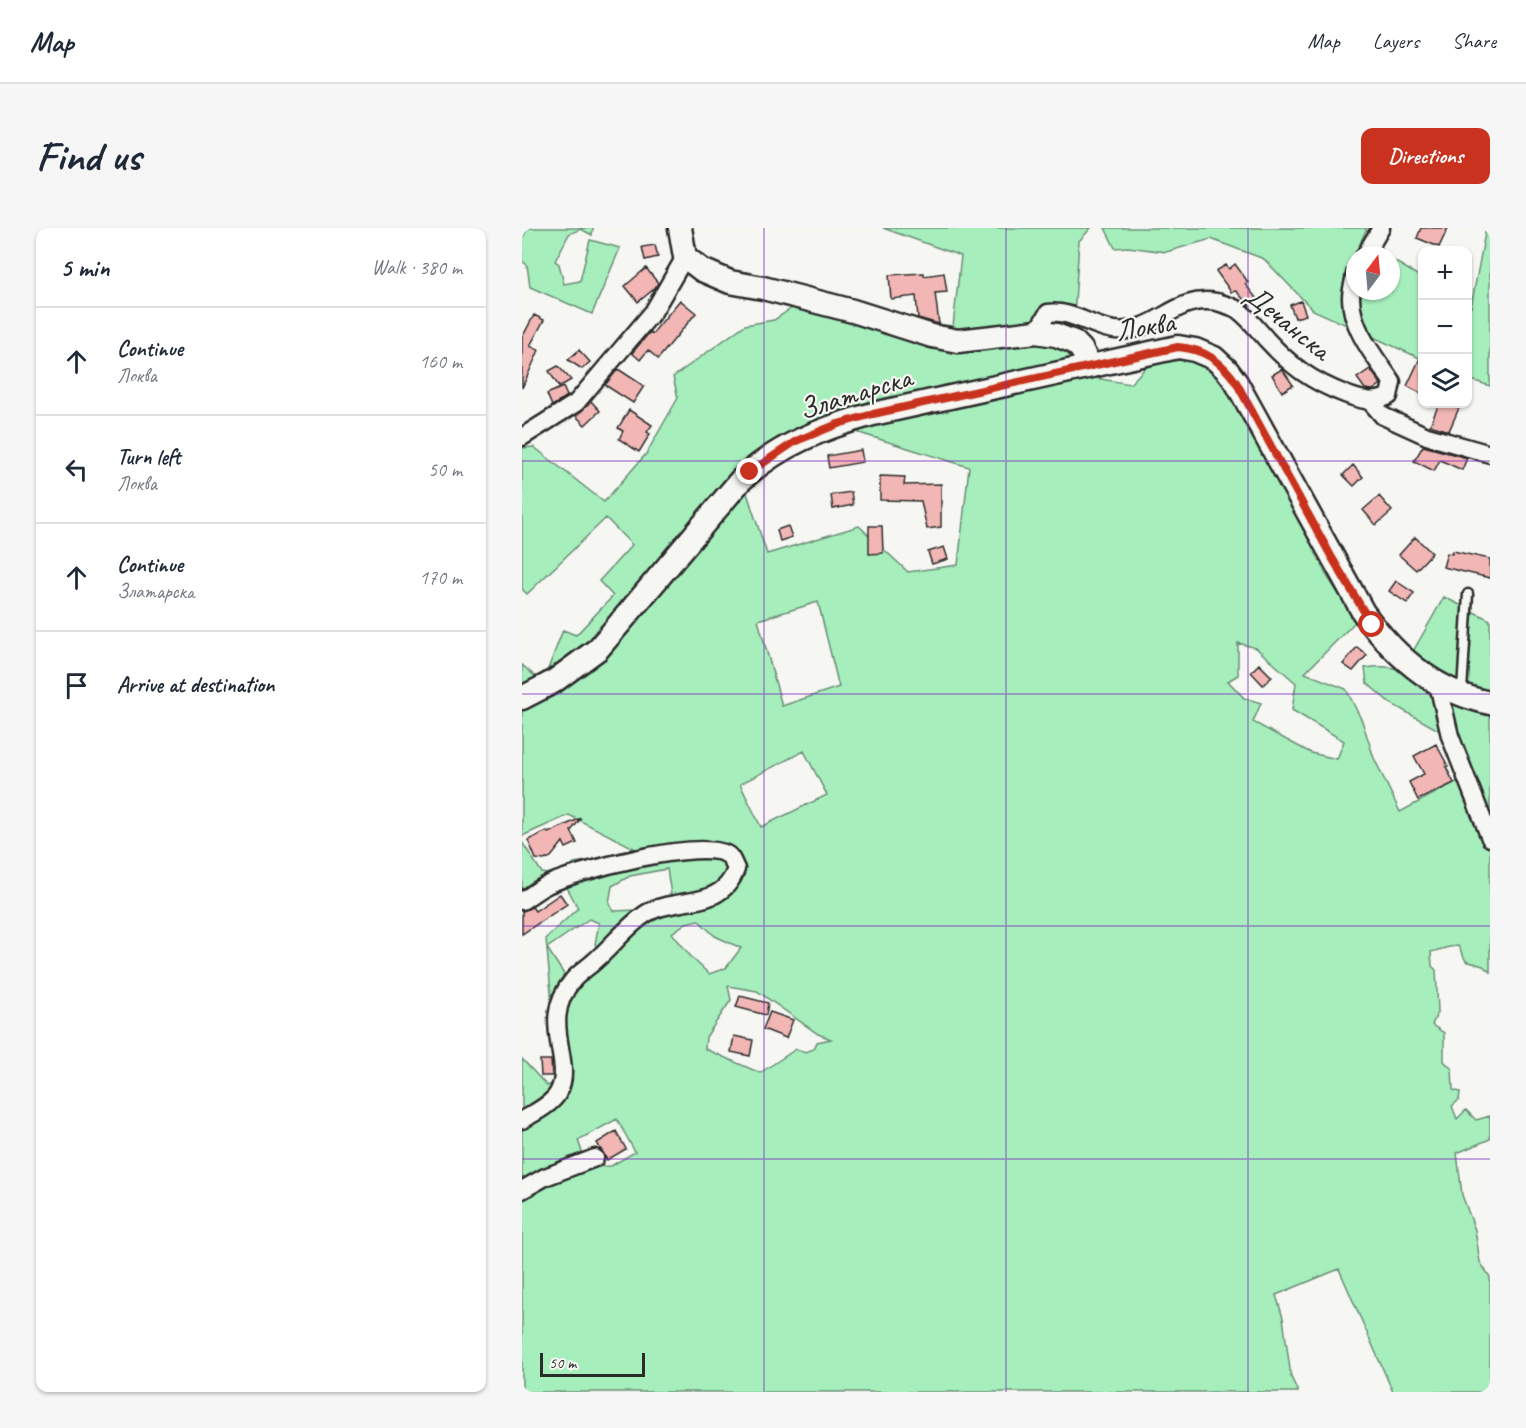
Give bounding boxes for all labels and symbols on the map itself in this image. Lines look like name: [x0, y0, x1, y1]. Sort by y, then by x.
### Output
north arrow: [1346, 246, 1400, 300]
street label: Дечанска: [1237, 276, 1341, 370]
street label: Локва: [1113, 302, 1179, 349]
street label: Златарска: [794, 357, 918, 428]
route end: [736, 458, 762, 484]
route start: [1358, 611, 1384, 637]
scale bar: [540, 1350, 645, 1378]

